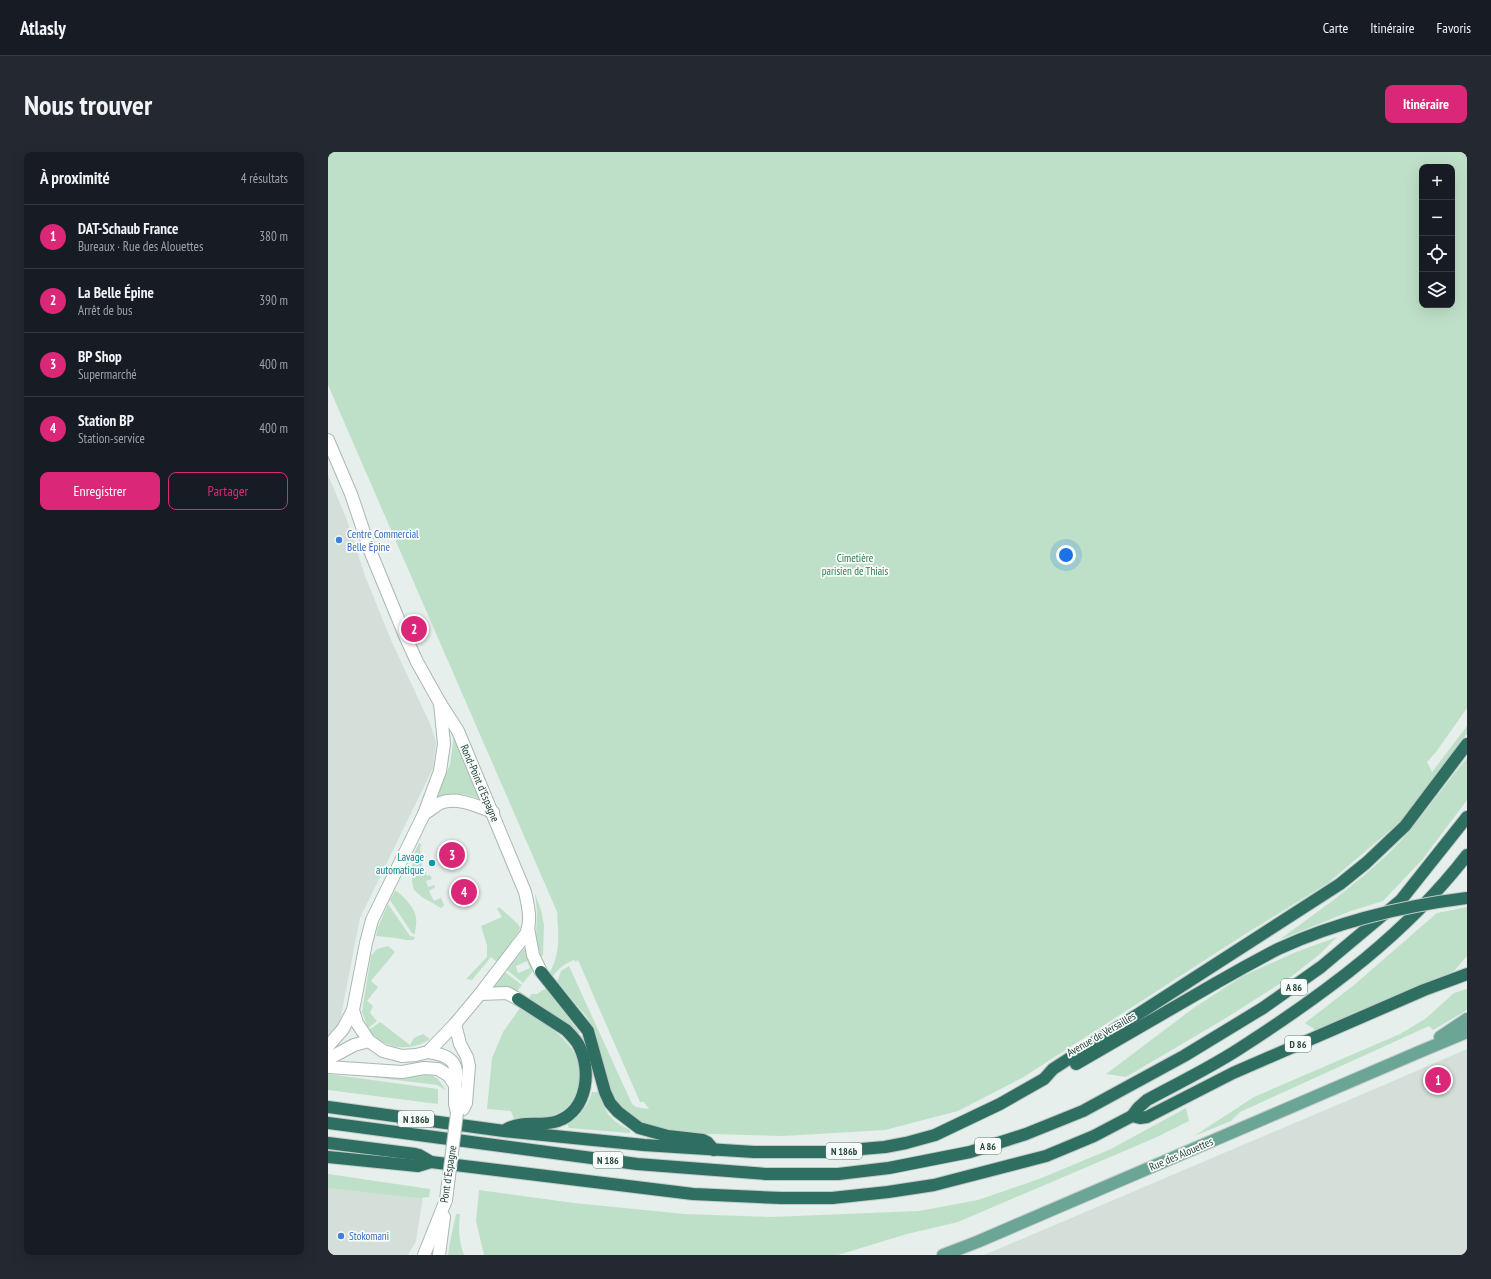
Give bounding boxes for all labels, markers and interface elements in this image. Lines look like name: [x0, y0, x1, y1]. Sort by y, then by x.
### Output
text: Atlasly: [20, 16, 66, 40]
text: Carte: [1323, 19, 1348, 37]
text: Itinéraire: [1370, 19, 1415, 37]
text: Favoris: [1437, 19, 1471, 37]
button: Itinéraire: [1385, 85, 1467, 123]
text: Nous trouver: [24, 86, 152, 123]
map controls: [1419, 164, 1455, 308]
button: +: [1419, 164, 1455, 200]
text: À proximité: [40, 167, 110, 189]
text: 4 résultats: [241, 170, 288, 187]
button: −: [1419, 200, 1455, 236]
text: DAT-Schaub France: [78, 219, 178, 238]
text: 1: [50, 228, 56, 245]
text: 380 m: [259, 228, 288, 245]
button: locate: [1419, 236, 1455, 272]
text: Bureaux · Rue des Alouettes: [78, 238, 203, 255]
button: layers: [1419, 272, 1455, 308]
text: La Belle Épine: [78, 283, 154, 302]
text: 2: [50, 292, 56, 309]
text: 390 m: [259, 292, 288, 309]
text: Arrêt de bus: [78, 302, 132, 319]
text: BP Shop: [78, 347, 122, 366]
text: 3: [50, 356, 56, 373]
text: 400 m: [259, 356, 288, 373]
text: Supermarché: [78, 366, 137, 383]
text: Station BP: [78, 411, 134, 430]
text: 4: [50, 420, 56, 437]
text: 400 m: [259, 420, 288, 437]
text: Station-service: [78, 430, 145, 447]
button: Enregistrer: [40, 472, 160, 510]
button: Partager: [168, 472, 288, 510]
place label: Centre Commercial Belle Épine: [347, 527, 419, 554]
marker: Centre Commercial Belle Épine: [334, 535, 344, 545]
your location: [1056, 545, 1076, 565]
park label: Cimetière parisien de Thiais: [822, 551, 888, 578]
pin: 2: [401, 614, 427, 644]
street label: Rond-Point d'Espagne: [457, 742, 503, 824]
pin: 3: [439, 840, 465, 870]
place label: Lavage automatique: [376, 850, 424, 877]
marker: Lavage automatique: [427, 858, 437, 868]
pin: 4: [451, 877, 477, 907]
road number: A 86: [1281, 979, 1307, 995]
street label: Avenue de Versailles: [1064, 1008, 1138, 1059]
road number: D 86: [1285, 1036, 1311, 1052]
pin: 1: [1425, 1065, 1451, 1095]
road number: N 186b: [398, 1111, 434, 1127]
street label: Rue des Alouettes: [1147, 1134, 1215, 1174]
road number: A 86: [975, 1138, 1001, 1154]
road number: N 186b: [826, 1143, 862, 1159]
street label: Pont d'Espagne: [437, 1144, 460, 1204]
road number: N 186: [593, 1152, 623, 1168]
place label: Stokomani: [349, 1229, 389, 1243]
marker: Stokomani: [336, 1231, 346, 1241]

